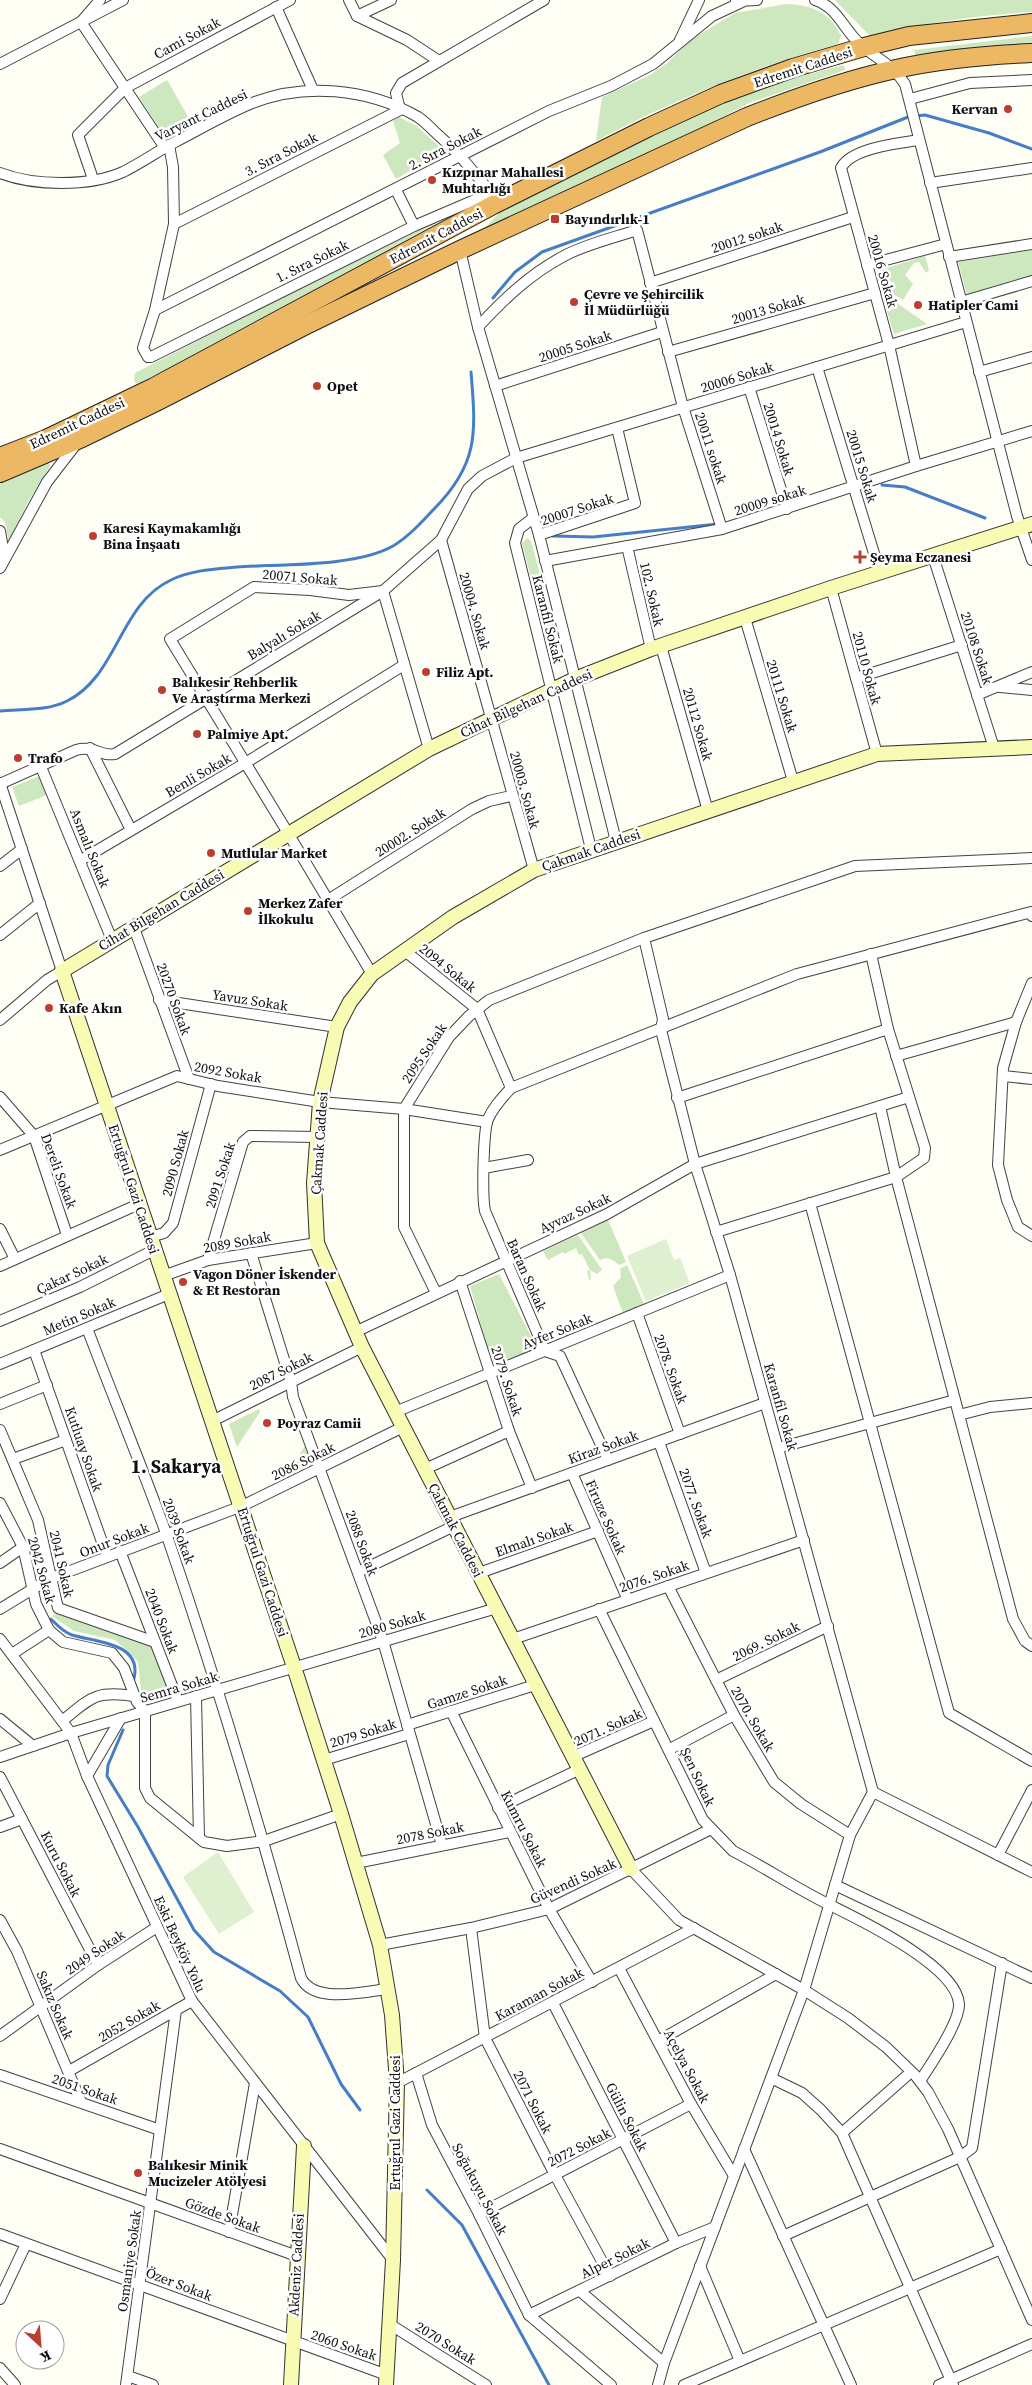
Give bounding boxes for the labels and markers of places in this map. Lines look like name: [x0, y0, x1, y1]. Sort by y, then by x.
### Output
place label: Kervan: [952, 99, 998, 119]
marker: Kervan: [1002, 103, 1014, 115]
place label: Kızpınar Mahallesi Muhtarlığı: [442, 162, 564, 198]
marker: Kızpınar Mahallesi Muhtarlığı: [426, 174, 438, 186]
place label: Bayındırlık-1: [565, 209, 650, 229]
marker: Bayındırlık-1: [549, 213, 561, 225]
place label: Çevre ve Şehircilik İl Müdürlüğü: [584, 284, 705, 320]
place label: Hatipler Cami: [928, 295, 1019, 315]
marker: Çevre ve Şehircilik İl Müdürlüğü: [568, 296, 580, 308]
marker: Hatipler Cami: [912, 299, 924, 311]
place label: Opet: [327, 376, 359, 396]
marker: Opet: [311, 380, 323, 392]
place label: Karesi Kaymakamlığı Bina İnşaatı: [103, 518, 242, 554]
marker: Karesi Kaymakamlığı Bina İnşaatı: [87, 530, 99, 542]
place label: Şeyma Eczanesi: [870, 547, 972, 567]
marker: Şeyma Eczanesi: [854, 551, 866, 563]
place label: Filiz Apt.: [436, 662, 493, 682]
marker: Filiz Apt.: [420, 666, 432, 678]
place label: Balıkesir Rehberlik Ve Araştırma Merkezi: [172, 672, 311, 708]
marker: Balıkesir Rehberlik Ve Araştırma Merkezi: [156, 684, 168, 696]
place label: Palmiye Apt.: [207, 724, 288, 744]
marker: Palmiye Apt.: [191, 728, 203, 740]
place label: Trafo: [28, 748, 63, 768]
marker: Trafo: [12, 752, 24, 764]
place label: Mutlular Market: [221, 843, 328, 863]
marker: Mutlular Market: [205, 847, 217, 859]
place label: Merkez Zafer İlkokulu: [258, 893, 343, 929]
marker: Merkez Zafer İlkokulu: [242, 905, 254, 917]
place label: Kafe Akın: [59, 998, 122, 1018]
marker: Kafe Akın: [43, 1002, 55, 1014]
place label: Vagon Döner İskender & Et Restoran: [193, 1264, 337, 1300]
marker: Vagon Döner İskender & Et Restoran: [177, 1276, 189, 1288]
place label: Poyraz Camii: [277, 1413, 362, 1433]
marker: Poyraz Camii: [261, 1417, 273, 1429]
place label: Balıkesir Minik Mucizeler Atölyesi: [148, 2155, 267, 2191]
marker: Balıkesir Minik Mucizeler Atölyesi: [132, 2167, 144, 2179]

